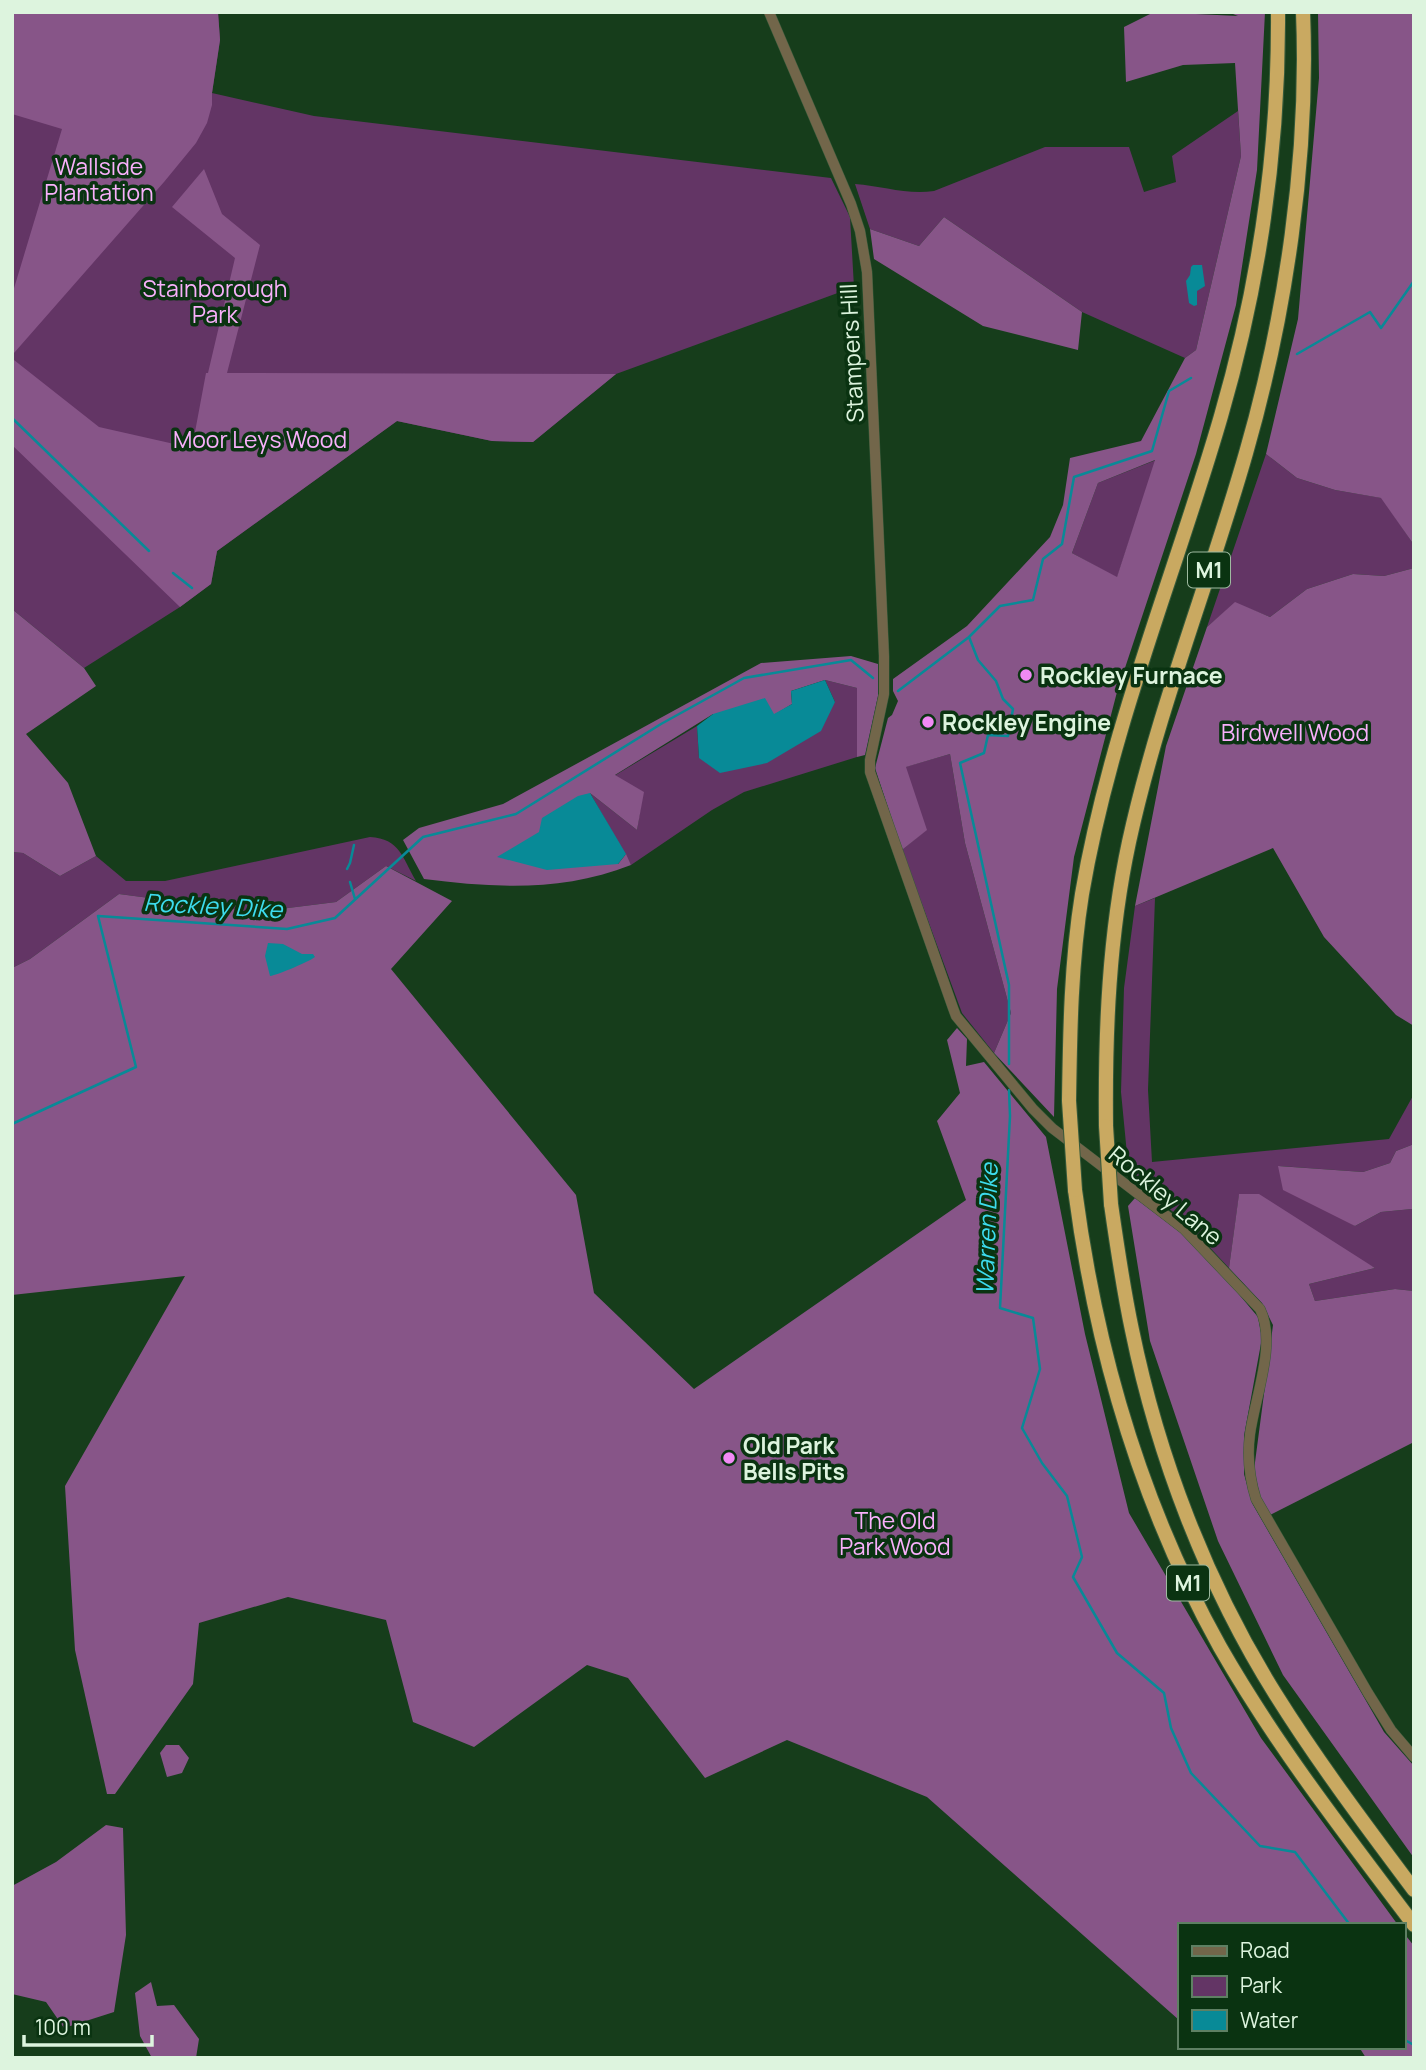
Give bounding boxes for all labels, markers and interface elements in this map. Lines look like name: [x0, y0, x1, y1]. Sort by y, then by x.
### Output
park label: Wallside Plantation: [44, 150, 154, 208]
park label: Stainborough Park: [142, 272, 288, 330]
street label: Stampers Hill: [831, 283, 871, 423]
park label: Moor Leys Wood: [173, 423, 347, 455]
road number: M1: [1188, 552, 1230, 588]
place label: Rockley Furnace: [1040, 659, 1223, 691]
marker: Rockley Furnace: [1018, 667, 1034, 683]
place label: Rockley Engine: [942, 706, 1111, 738]
marker: Rockley Engine: [920, 714, 936, 730]
park label: Birdwell Wood: [1221, 716, 1369, 748]
water label: Rockley Dike: [143, 885, 285, 925]
street label: Rockley Lane: [1102, 1138, 1230, 1252]
water label: Warren Dike: [967, 1161, 1005, 1295]
place label: Old Park Bells Pits: [743, 1429, 845, 1487]
marker: Old Park Bells Pits: [721, 1450, 737, 1466]
park label: The Old Park Wood: [839, 1504, 951, 1562]
road number: M1: [1167, 1566, 1209, 1600]
legend: [1178, 1923, 1405, 2049]
text: Road: [1240, 1936, 1290, 1964]
text: Park: [1240, 1971, 1282, 1999]
scale bar: [24, 2004, 152, 2048]
text: Water: [1240, 2006, 1299, 2034]
text: 100 m: [35, 2013, 91, 2041]

